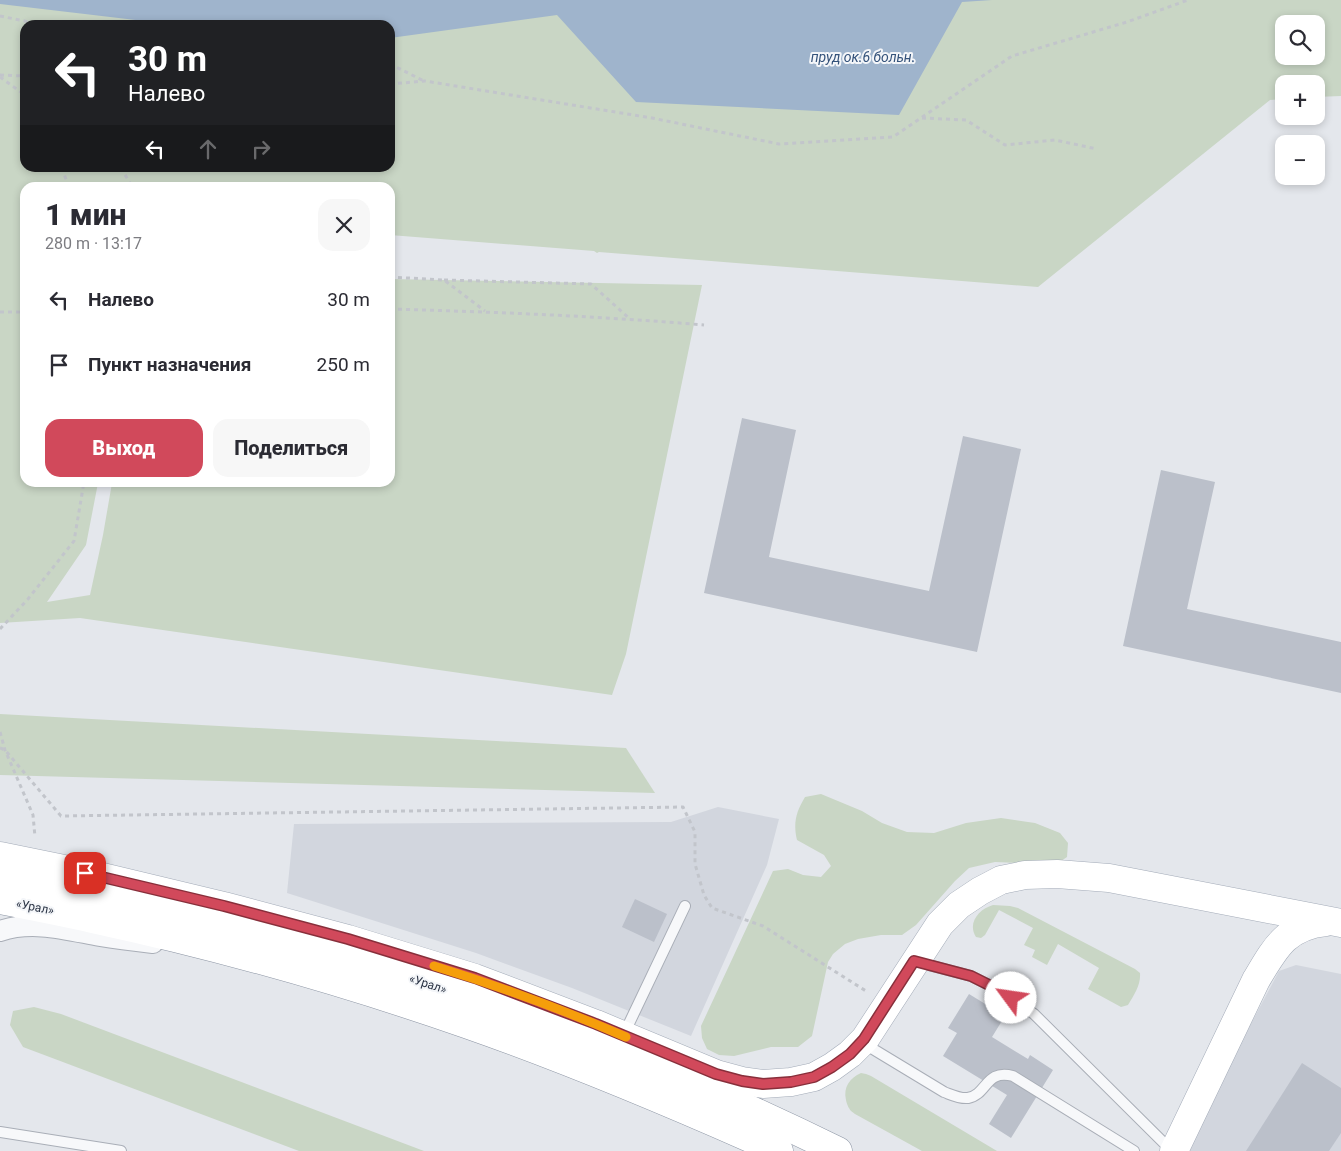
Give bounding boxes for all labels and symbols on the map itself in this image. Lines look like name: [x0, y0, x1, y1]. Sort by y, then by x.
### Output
water label: пруд ок.6 больн.: [811, 49, 915, 65]
pin: [64, 852, 106, 894]
street label: «Урал»: [15, 896, 56, 918]
street label: «Урал»: [408, 971, 449, 997]
position arrow: [984, 971, 1036, 1023]

